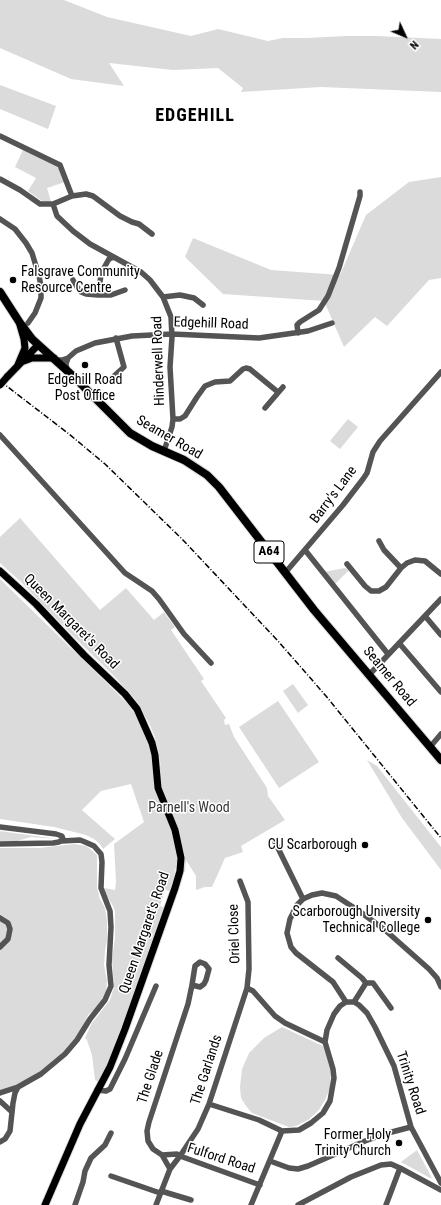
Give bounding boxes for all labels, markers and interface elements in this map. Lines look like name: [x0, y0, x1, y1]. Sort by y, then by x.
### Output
north arrow: [385, 16, 425, 56]
text: N: [407, 38, 421, 52]
district label: EDGEHILL: [155, 105, 235, 127]
place label: Falsgrave Community Resource Centre: [21, 264, 140, 296]
marker: Falsgrave Community Resource Centre: [8, 275, 18, 285]
street label: Edgehill Road: [173, 314, 249, 334]
street label: Hinderwell Road: [149, 316, 169, 406]
marker: Edgehill Road Post Office: [80, 360, 90, 370]
place label: Edgehill Road Post Office: [48, 372, 122, 404]
street label: Seamer Road: [133, 412, 205, 464]
street label: Barry's Lane: [307, 463, 361, 527]
road number: A64: [254, 541, 284, 563]
street label: Queen Margaret's Road: [20, 571, 122, 673]
street label: Seamer Road: [359, 644, 419, 710]
park label: Parnell's Wood: [148, 800, 230, 816]
place label: CU Scarborough: [268, 837, 357, 853]
marker: CU Scarborough: [360, 840, 370, 850]
street label: Queen Margaret's Road: [116, 870, 174, 996]
street label: Oriel Close: [226, 904, 244, 964]
place label: Scarborough University Technical College: [292, 904, 420, 936]
marker: Scarborough University Technical College: [423, 915, 433, 925]
street label: The Garlands: [188, 1033, 226, 1107]
street label: The Glade: [134, 1048, 168, 1106]
street label: Trinity Road: [392, 1049, 428, 1117]
place label: Former Holy Trinity Church: [315, 1127, 391, 1160]
marker: Former Holy Trinity Church: [394, 1138, 404, 1148]
street label: Fulford Road: [185, 1140, 257, 1178]

